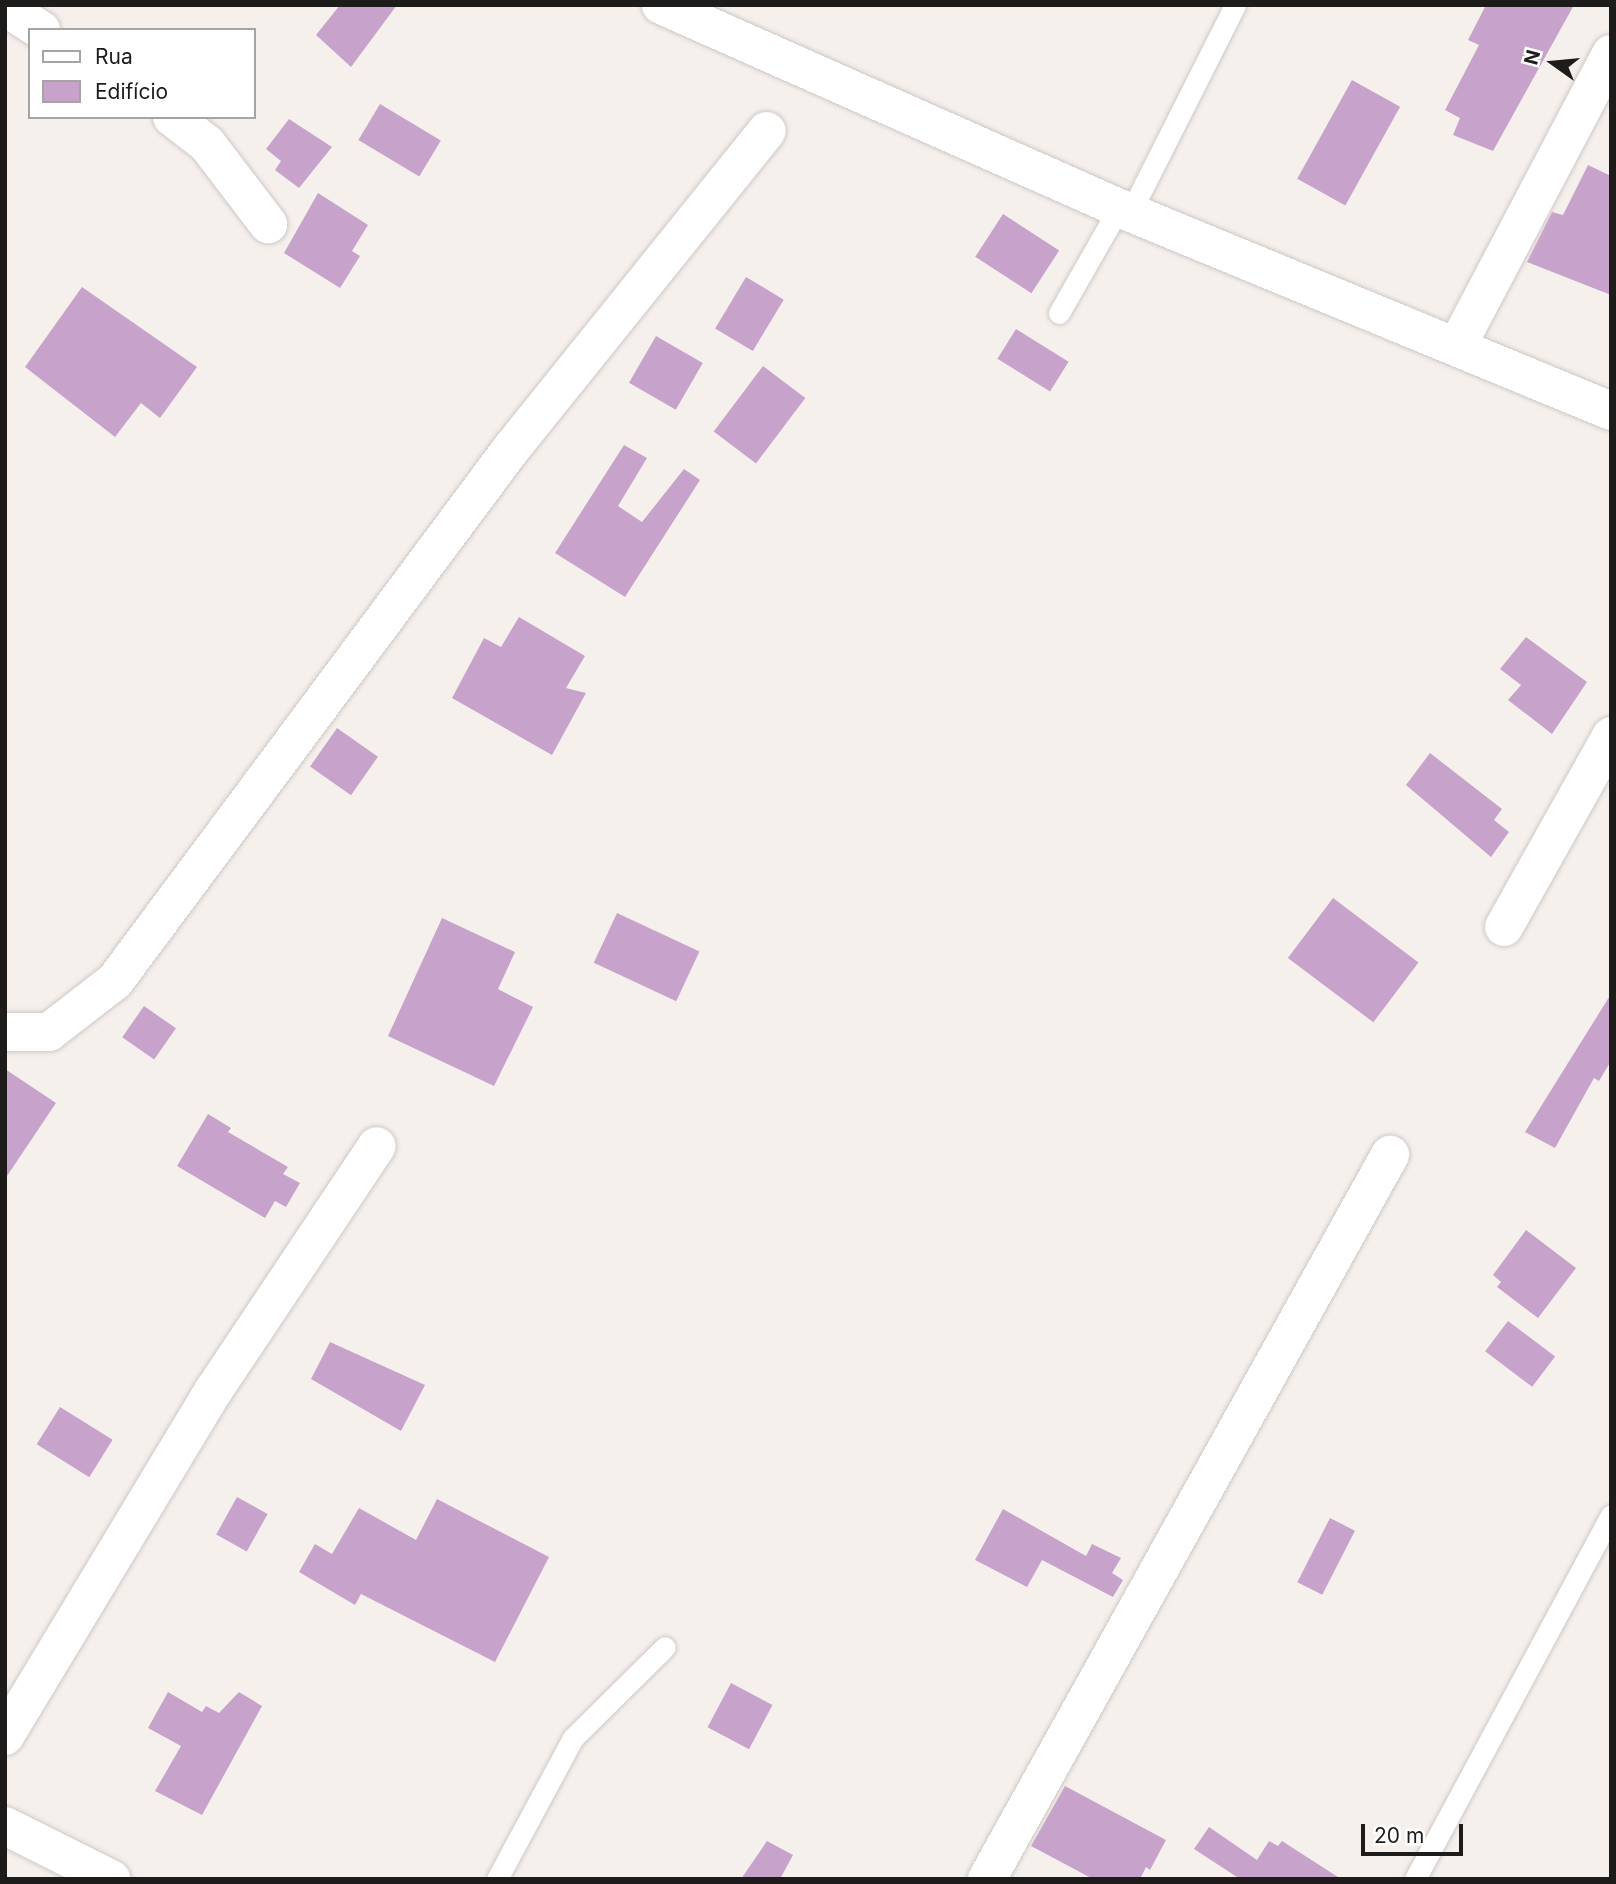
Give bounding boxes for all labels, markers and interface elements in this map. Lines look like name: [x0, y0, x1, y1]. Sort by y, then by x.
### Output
legend: [28, 28, 256, 119]
north arrow: [1518, 28, 1588, 98]
text: Rua: [95, 44, 133, 69]
text: N: [1519, 47, 1545, 67]
text: Edifício: [95, 79, 168, 104]
scale bar: [1364, 1811, 1466, 1855]
text: 20 m: [1374, 1823, 1424, 1848]

